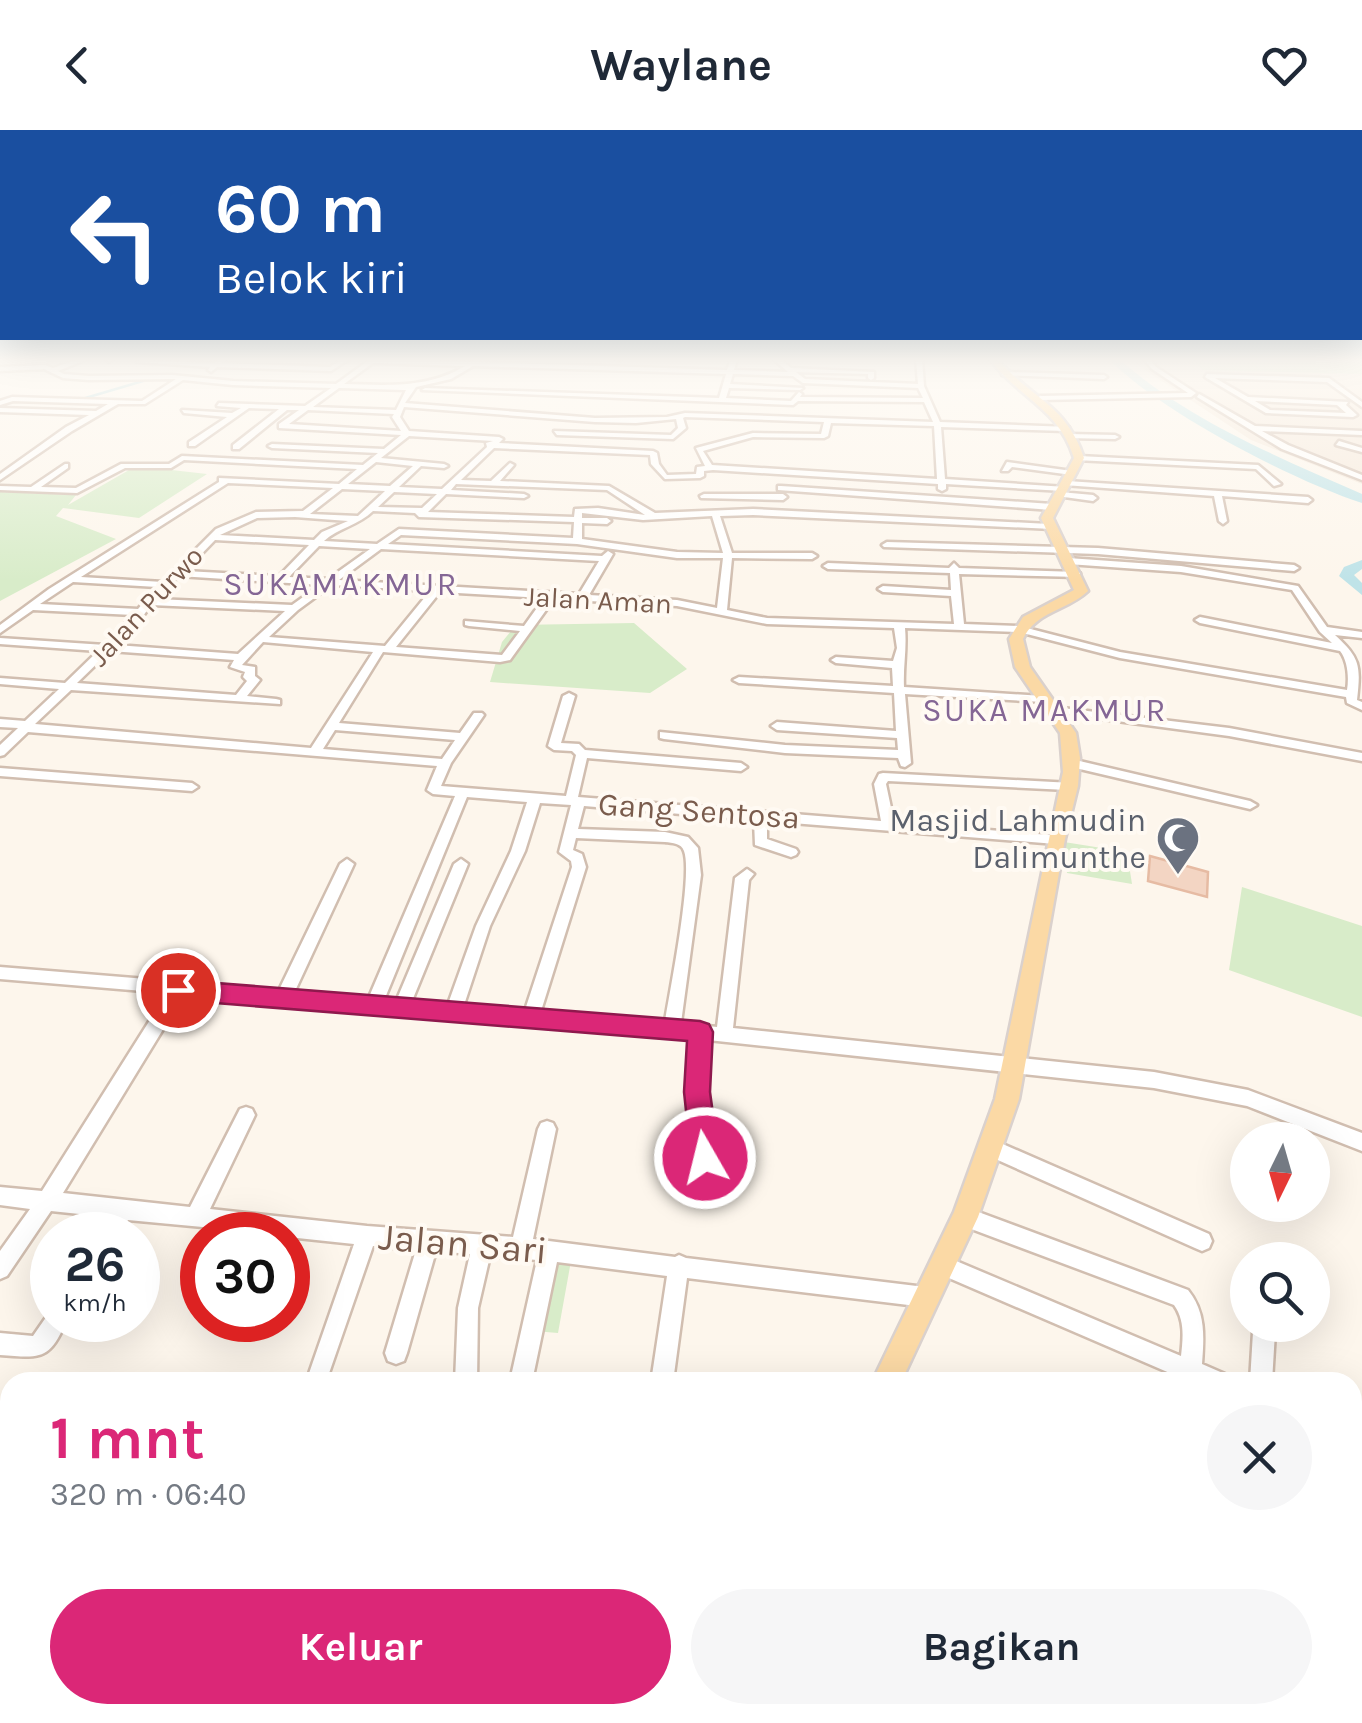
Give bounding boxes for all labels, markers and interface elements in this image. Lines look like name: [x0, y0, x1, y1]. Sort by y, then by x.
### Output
icon: back: [50, 38, 105, 93]
icon: heart: [1257, 38, 1312, 93]
text: Waylane: [590, 39, 772, 91]
text: 60 m: [215, 168, 386, 250]
icon: left: [50, 170, 180, 300]
text: Belok kiri: [215, 252, 408, 304]
street label: Jalan Purwo: [82, 539, 210, 673]
district label: SUKAMAKMUR: [223, 566, 459, 603]
street label: Jalan Aman: [523, 580, 673, 620]
district label: SUKA MAKMUR: [922, 692, 1168, 729]
street label: Gang Sentosa: [597, 785, 801, 837]
place label: Masjid Lahmudin Dalimunthe: [889, 802, 1146, 876]
mosque icon: Masjid Lahmudin Dalimunthe: [1155, 815, 1201, 876]
pin: [136, 948, 221, 1033]
icon: arrive: [151, 963, 206, 1018]
position arrow: [653, 1106, 757, 1210]
north arrow: [1230, 1122, 1330, 1222]
map controls: [1230, 1122, 1330, 1342]
speed limit sign: 30: [180, 1212, 310, 1342]
street label: Jalan Sari: [377, 1214, 549, 1274]
text: 26: [65, 1235, 125, 1294]
button: search: [1230, 1242, 1330, 1342]
text: km/h: [63, 1288, 127, 1317]
text: 1 mnt: [50, 1403, 205, 1473]
button: close: [1207, 1405, 1312, 1510]
text: 320 m · 06:40: [50, 1476, 246, 1513]
button: Keluar: [50, 1589, 671, 1704]
button: Bagikan: [691, 1589, 1312, 1704]

